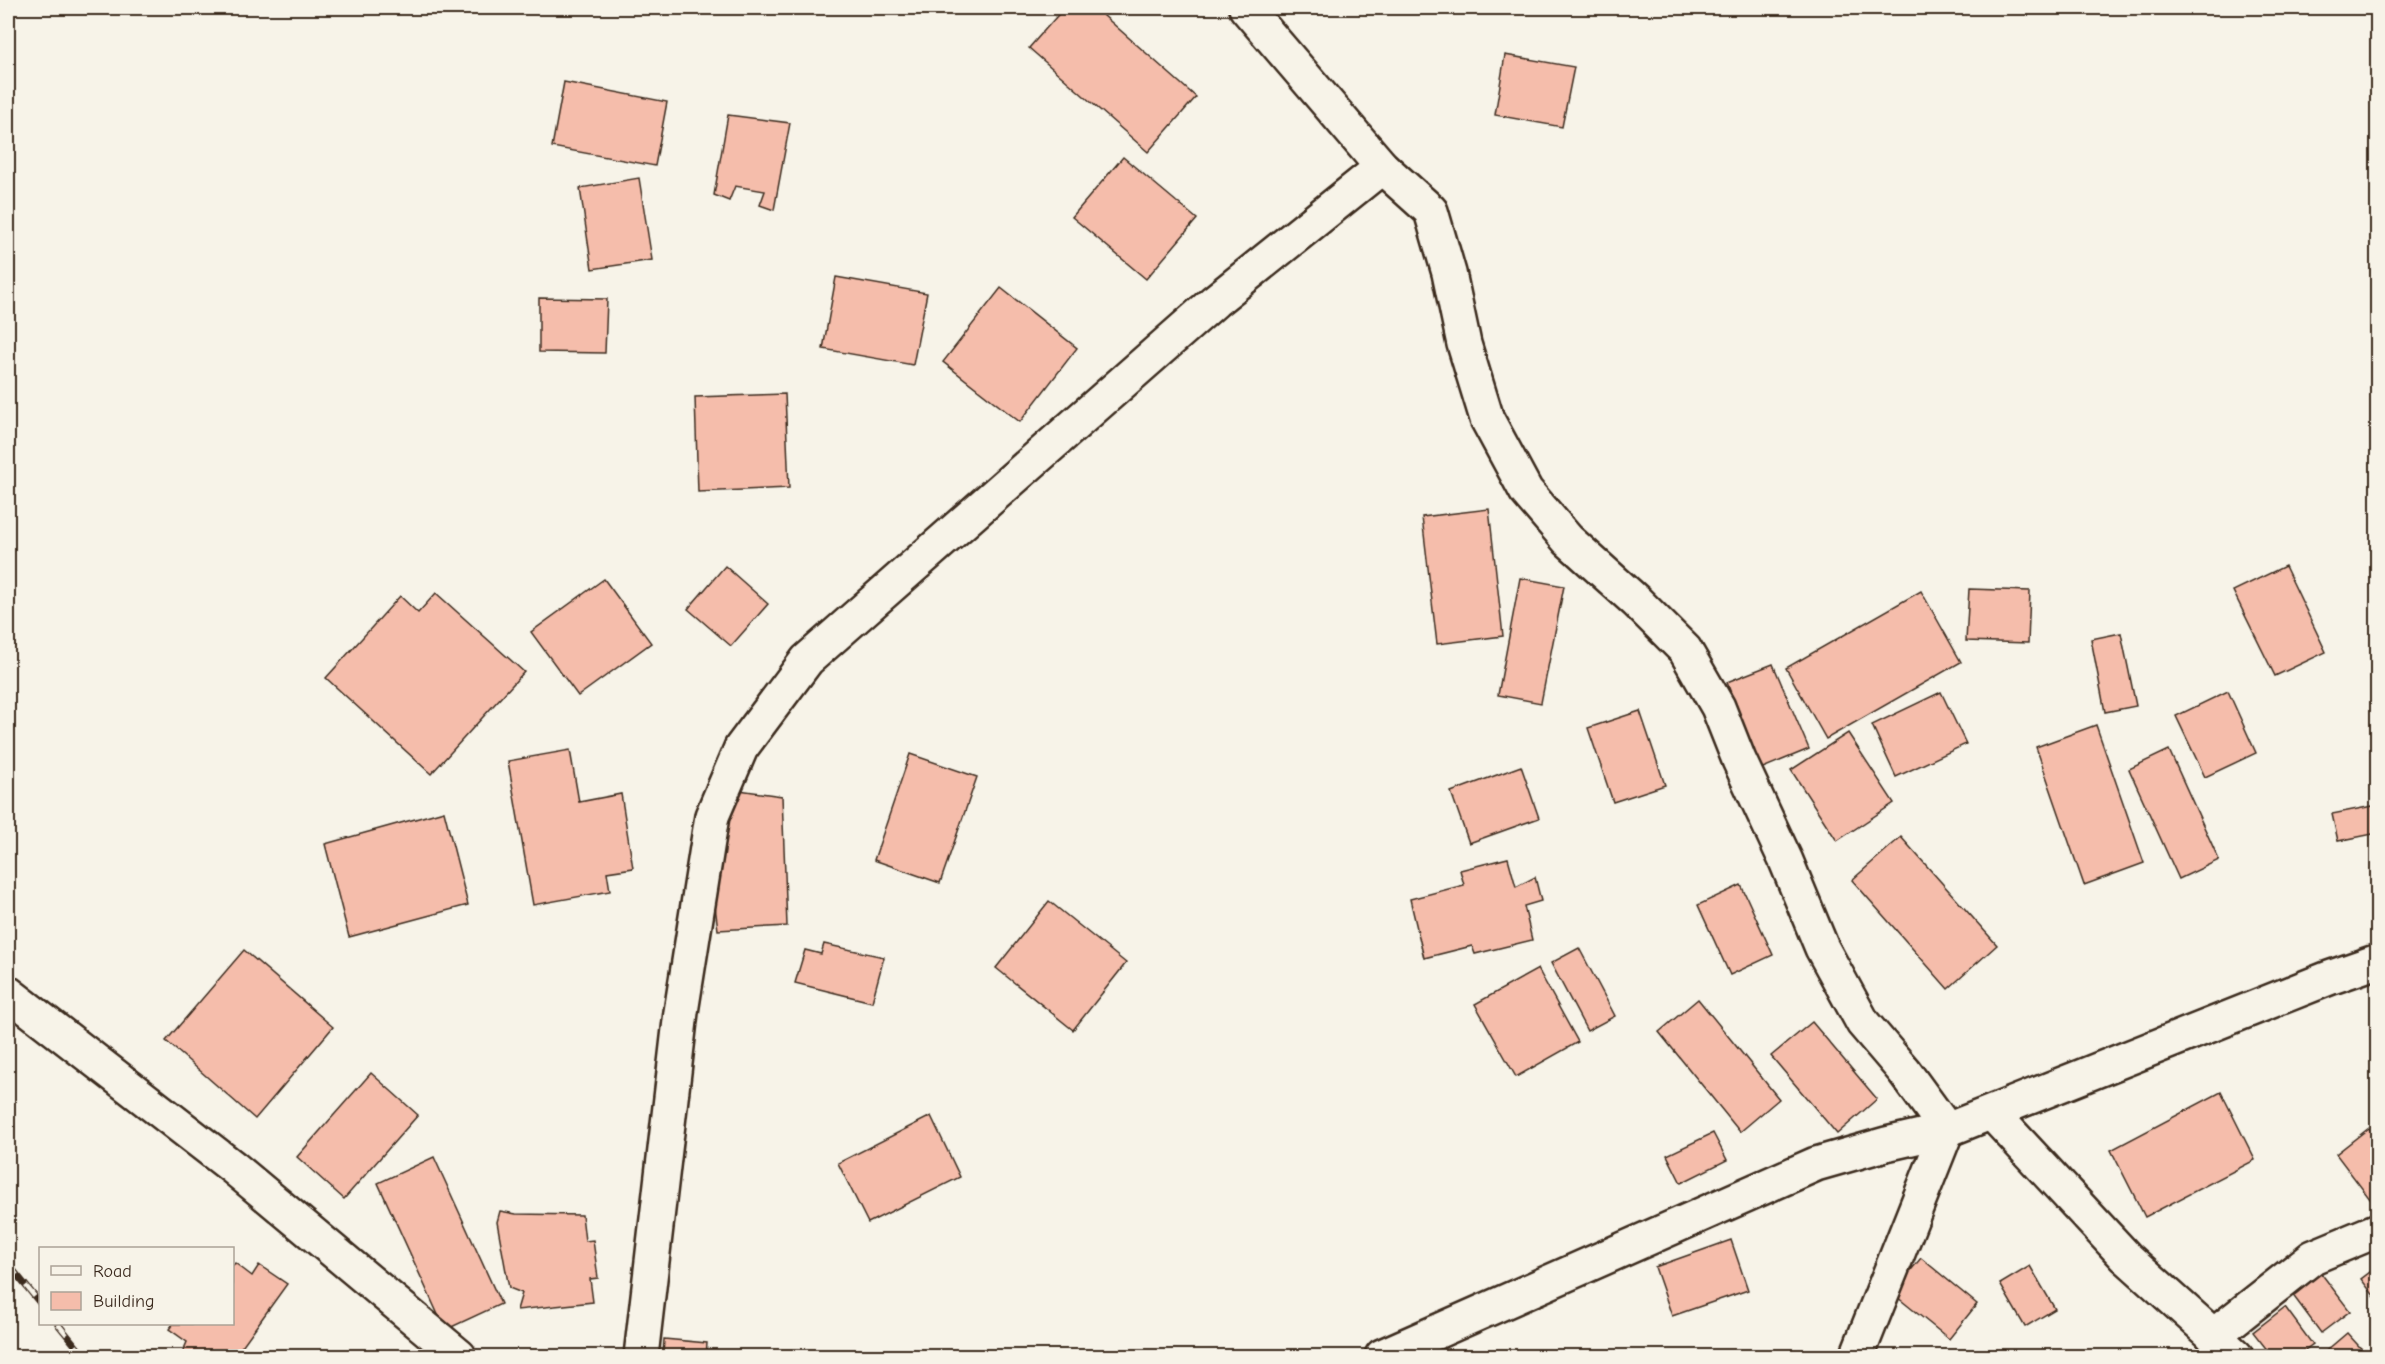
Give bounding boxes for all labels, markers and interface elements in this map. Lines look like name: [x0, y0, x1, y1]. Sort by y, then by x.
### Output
legend: [39, 1247, 234, 1325]
text: Road: [93, 1261, 132, 1282]
text: Building: [93, 1291, 155, 1312]

